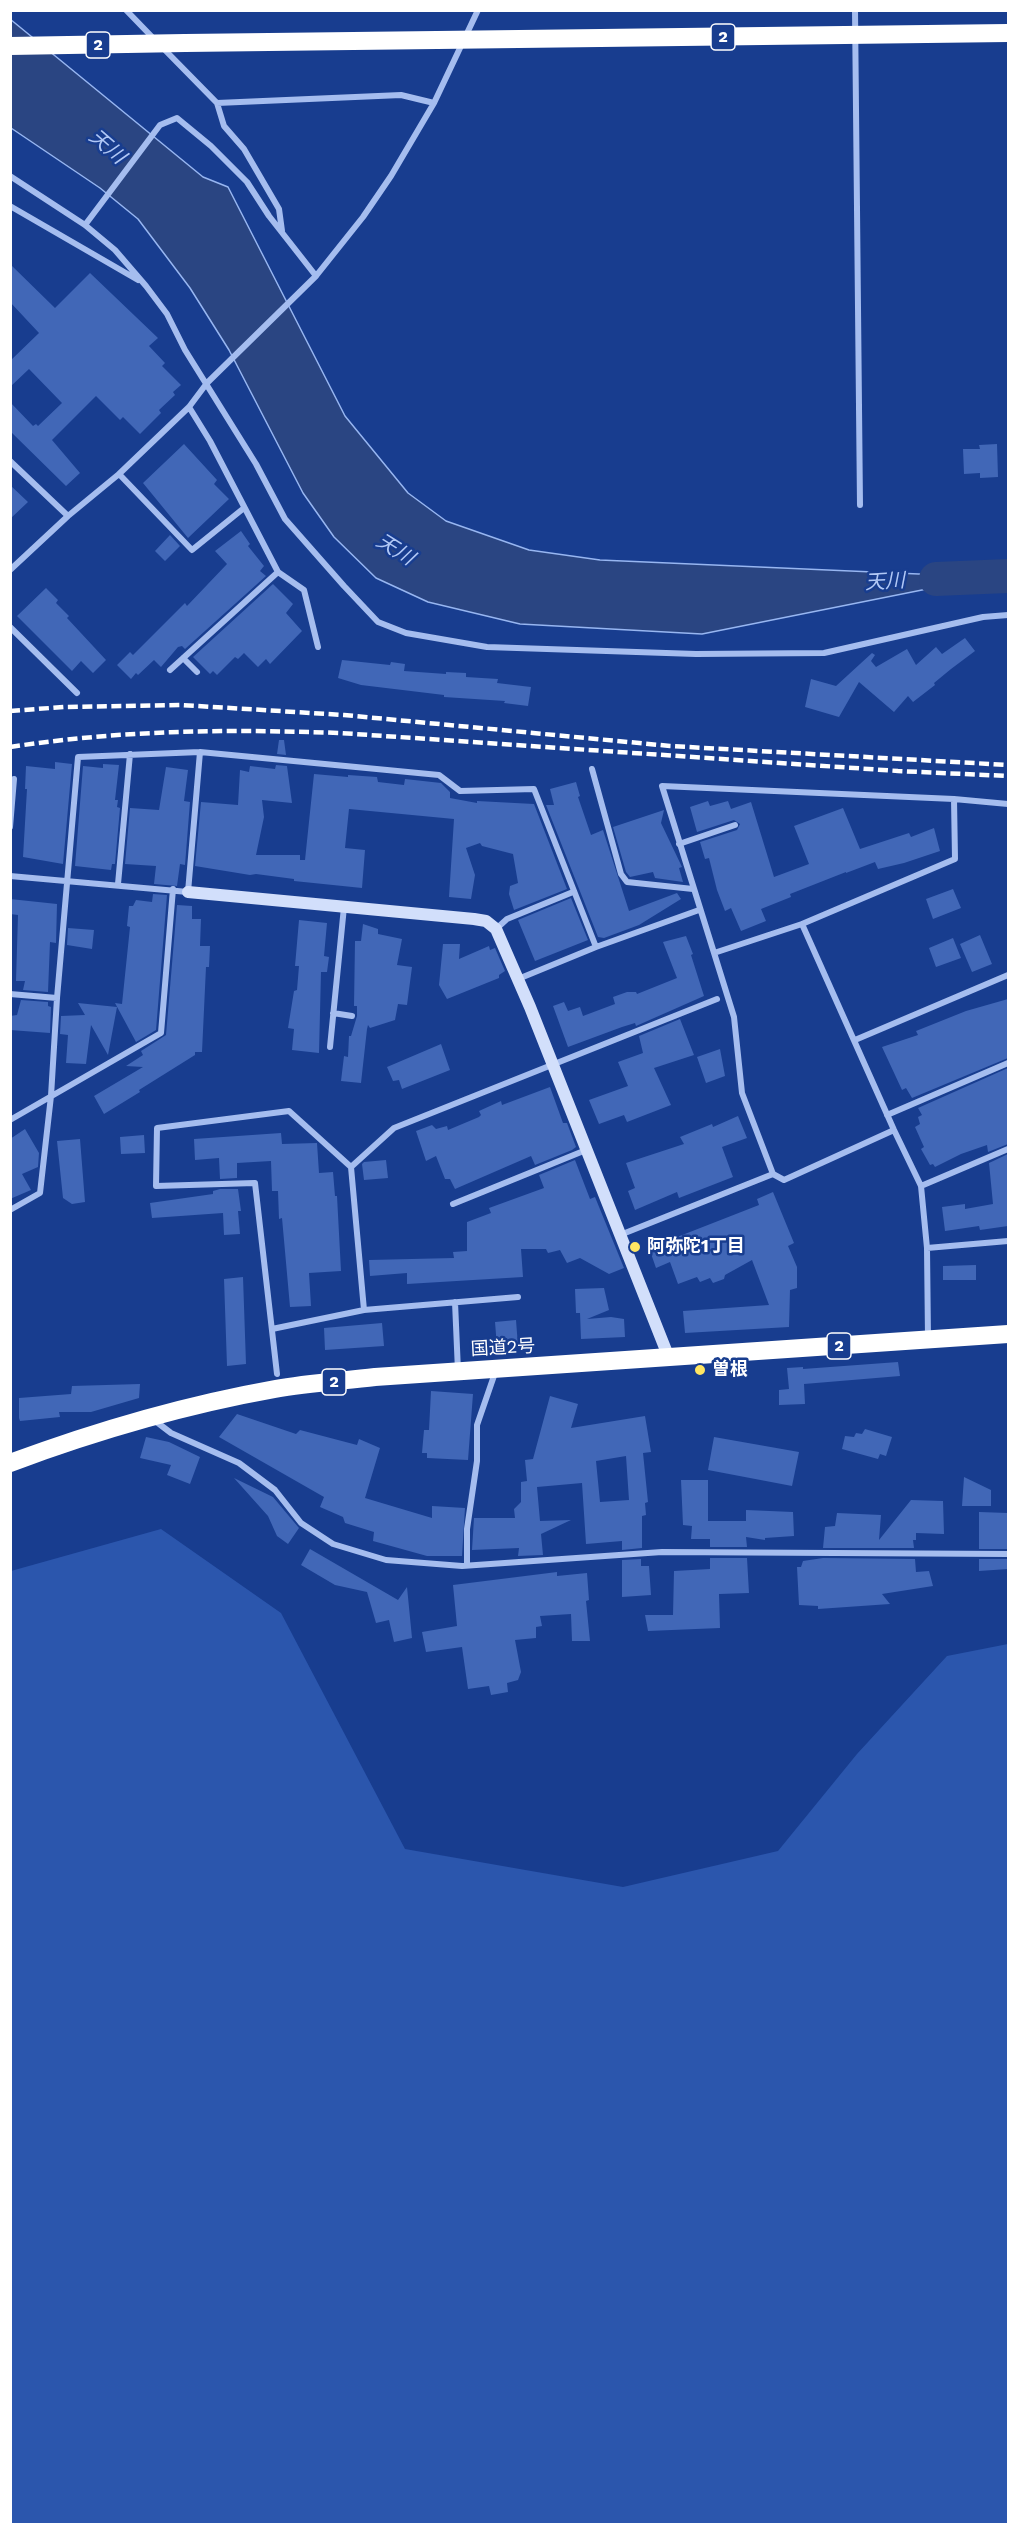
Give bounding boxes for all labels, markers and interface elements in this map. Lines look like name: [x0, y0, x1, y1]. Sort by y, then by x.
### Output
road number: 2: [711, 24, 735, 50]
road number: 2: [86, 32, 110, 58]
water label: 天川: [84, 125, 130, 169]
water label: 天川: [372, 529, 418, 571]
water label: 天川: [864, 569, 906, 595]
place label: 阿弥陀1丁目: [647, 1236, 745, 1258]
marker: 阿弥陀1丁目: [628, 1240, 642, 1254]
road number: 2: [827, 1333, 851, 1359]
street label: 国道2号: [470, 1336, 536, 1360]
place label: 曽根: [712, 1359, 748, 1381]
marker: 曽根: [693, 1363, 707, 1377]
road number: 2: [322, 1369, 346, 1395]

